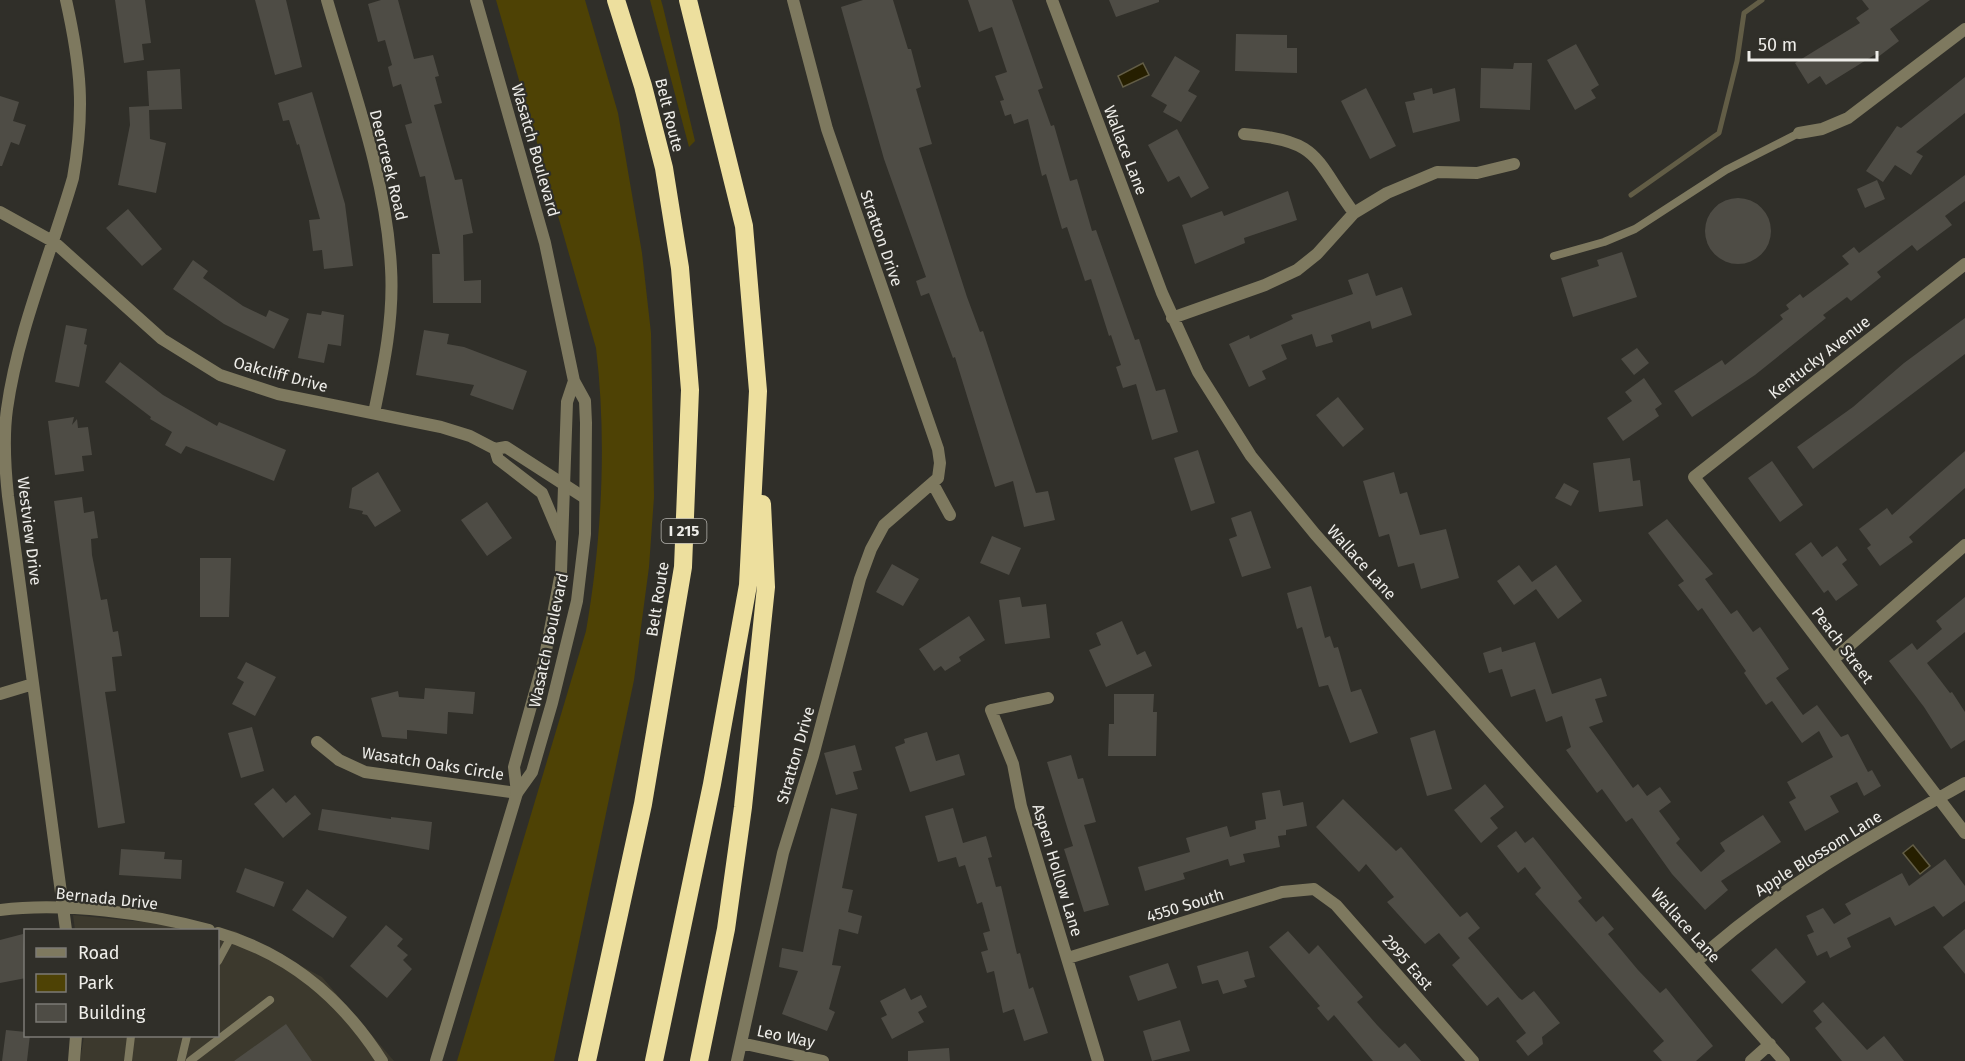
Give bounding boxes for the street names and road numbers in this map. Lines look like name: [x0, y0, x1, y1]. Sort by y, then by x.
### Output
street label: Belt Route: [651, 76, 688, 154]
street label: Wasatch Boulevard: [507, 82, 564, 219]
street label: Wallace Lane: [1100, 103, 1151, 198]
street label: Deercreek Road: [366, 108, 411, 223]
street label: Stratton Drive: [856, 188, 907, 289]
street label: Kentucky Avenue: [1765, 312, 1874, 403]
street label: Oakcliff Drive: [232, 353, 330, 396]
street label: Westview Drive: [13, 476, 46, 586]
road number: I 215: [662, 519, 706, 543]
street label: Wallace Lane: [1323, 521, 1400, 604]
street label: Belt Route: [642, 560, 673, 638]
street label: Wasatch Boulevard: [525, 571, 572, 709]
street label: Peach Street: [1808, 603, 1878, 687]
street label: Stratton Drive: [772, 704, 818, 806]
street label: Wasatch Oaks Circle: [360, 743, 505, 784]
street label: Aspen Hollow Lane: [1028, 802, 1087, 939]
street label: Apple Blossom Lane: [1751, 807, 1885, 900]
street label: Bernada Drive: [55, 884, 159, 913]
street label: Wallace Lane: [1647, 884, 1724, 967]
street label: 4550 South: [1144, 885, 1226, 926]
street label: 2995 East: [1378, 931, 1437, 994]
street label: Leo Way: [755, 1021, 817, 1052]

